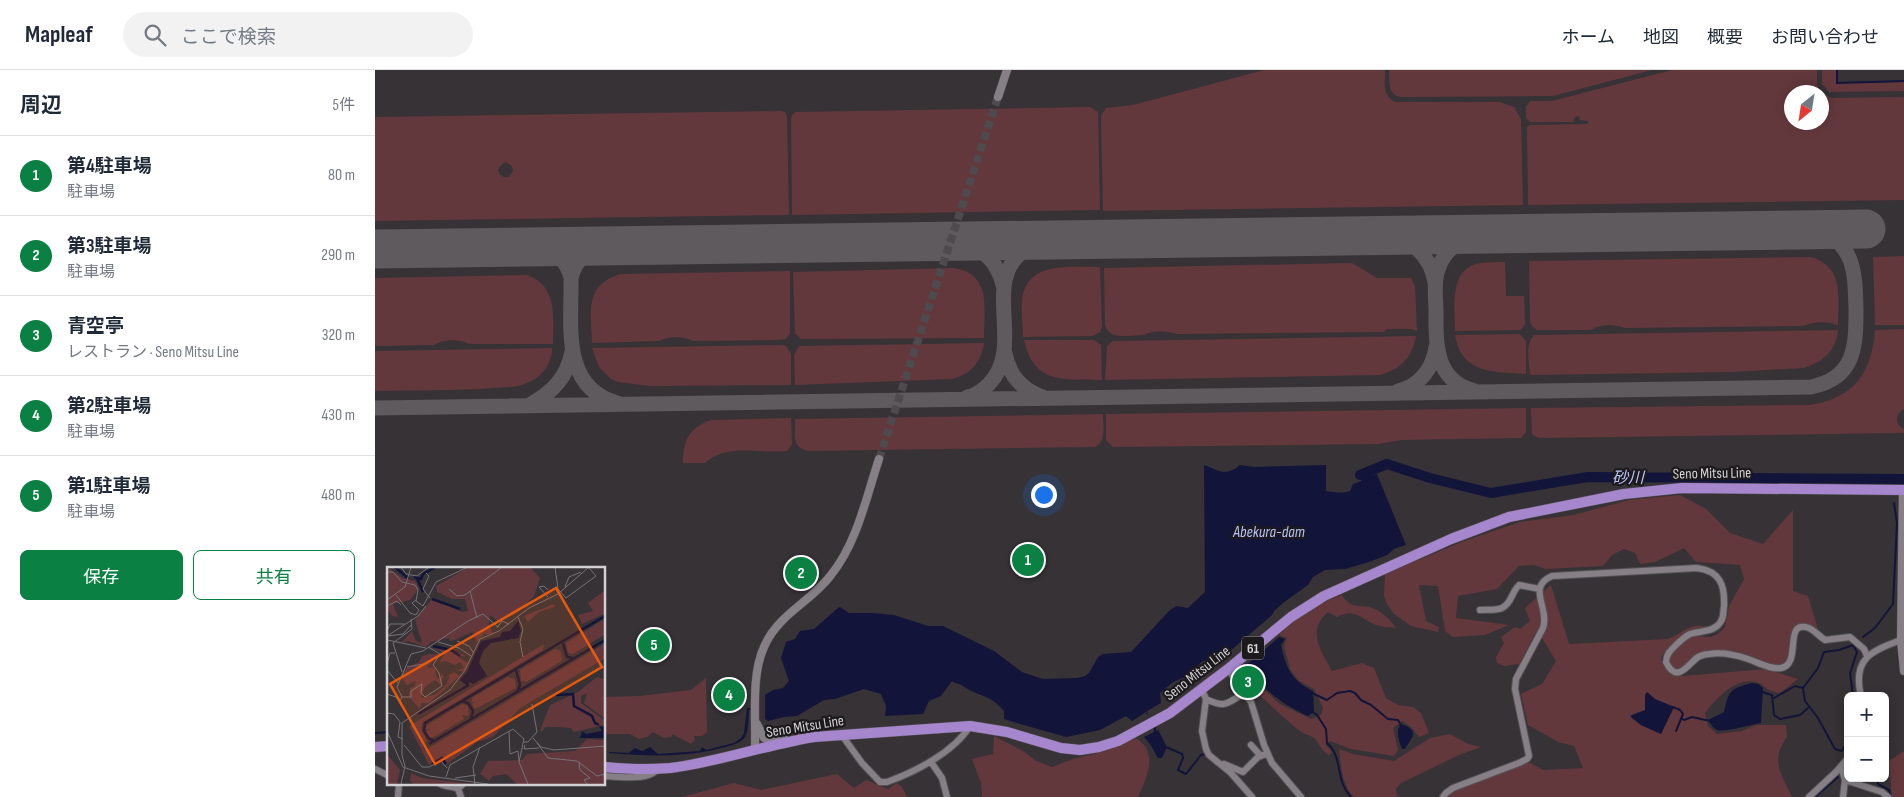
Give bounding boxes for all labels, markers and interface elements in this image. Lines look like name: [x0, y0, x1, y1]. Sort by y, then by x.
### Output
search box: [123, 12, 473, 57]
text: Mapleaf: [25, 20, 93, 49]
icon: search: [141, 21, 169, 49]
text: ここで検索: [181, 26, 276, 49]
text: ホーム: [1562, 27, 1615, 48]
text: 地図: [1643, 27, 1679, 48]
text: 概要: [1707, 27, 1743, 48]
text: お問い合わせ: [1771, 27, 1879, 48]
north arrow: [1784, 85, 1829, 130]
text: 周辺: [20, 93, 62, 118]
text: 5件: [333, 96, 355, 115]
text: 第4駐車場: [67, 155, 152, 178]
text: 1: [33, 166, 39, 185]
text: 80 m: [328, 166, 355, 185]
text: 駐車場: [67, 183, 115, 202]
text: 第3駐車場: [67, 235, 152, 258]
text: 2: [32, 246, 40, 265]
text: 290 m: [321, 246, 355, 265]
text: 駐車場: [67, 263, 115, 282]
text: 青空亭: [67, 315, 124, 338]
text: 3: [32, 326, 40, 345]
text: 320 m: [322, 326, 355, 345]
text: レストラン · Seno Mitsu Line: [67, 343, 239, 362]
text: 第2駐車場: [67, 395, 151, 418]
text: 4: [32, 406, 40, 425]
text: 430 m: [322, 406, 355, 425]
text: 駐車場: [67, 423, 115, 442]
street label: Seno Mitsu Line: [1673, 463, 1751, 484]
water label: 砂川: [1612, 469, 1646, 488]
text: 第1駐車場: [67, 475, 150, 498]
your location: [1031, 482, 1057, 508]
text: 5: [32, 486, 40, 505]
text: 480 m: [321, 486, 355, 505]
text: 駐車場: [67, 503, 115, 522]
water label: Abekura-dam: [1232, 523, 1305, 542]
pin: 1: [1012, 541, 1044, 579]
button: 保存: [20, 550, 183, 600]
button: 共有: [193, 550, 355, 600]
pin: 2: [785, 554, 817, 592]
inset map: [387, 567, 605, 784]
pin: 5: [638, 626, 670, 664]
road number: 61: [1242, 636, 1264, 660]
street label: Seno Mitsu Line: [1161, 642, 1234, 705]
pin: 3: [1232, 663, 1264, 701]
pin: 4: [713, 676, 745, 714]
map controls: [1844, 692, 1889, 782]
button: +: [1844, 692, 1889, 737]
street label: Seno Mitsu Line: [765, 711, 845, 742]
button: −: [1844, 737, 1889, 782]

